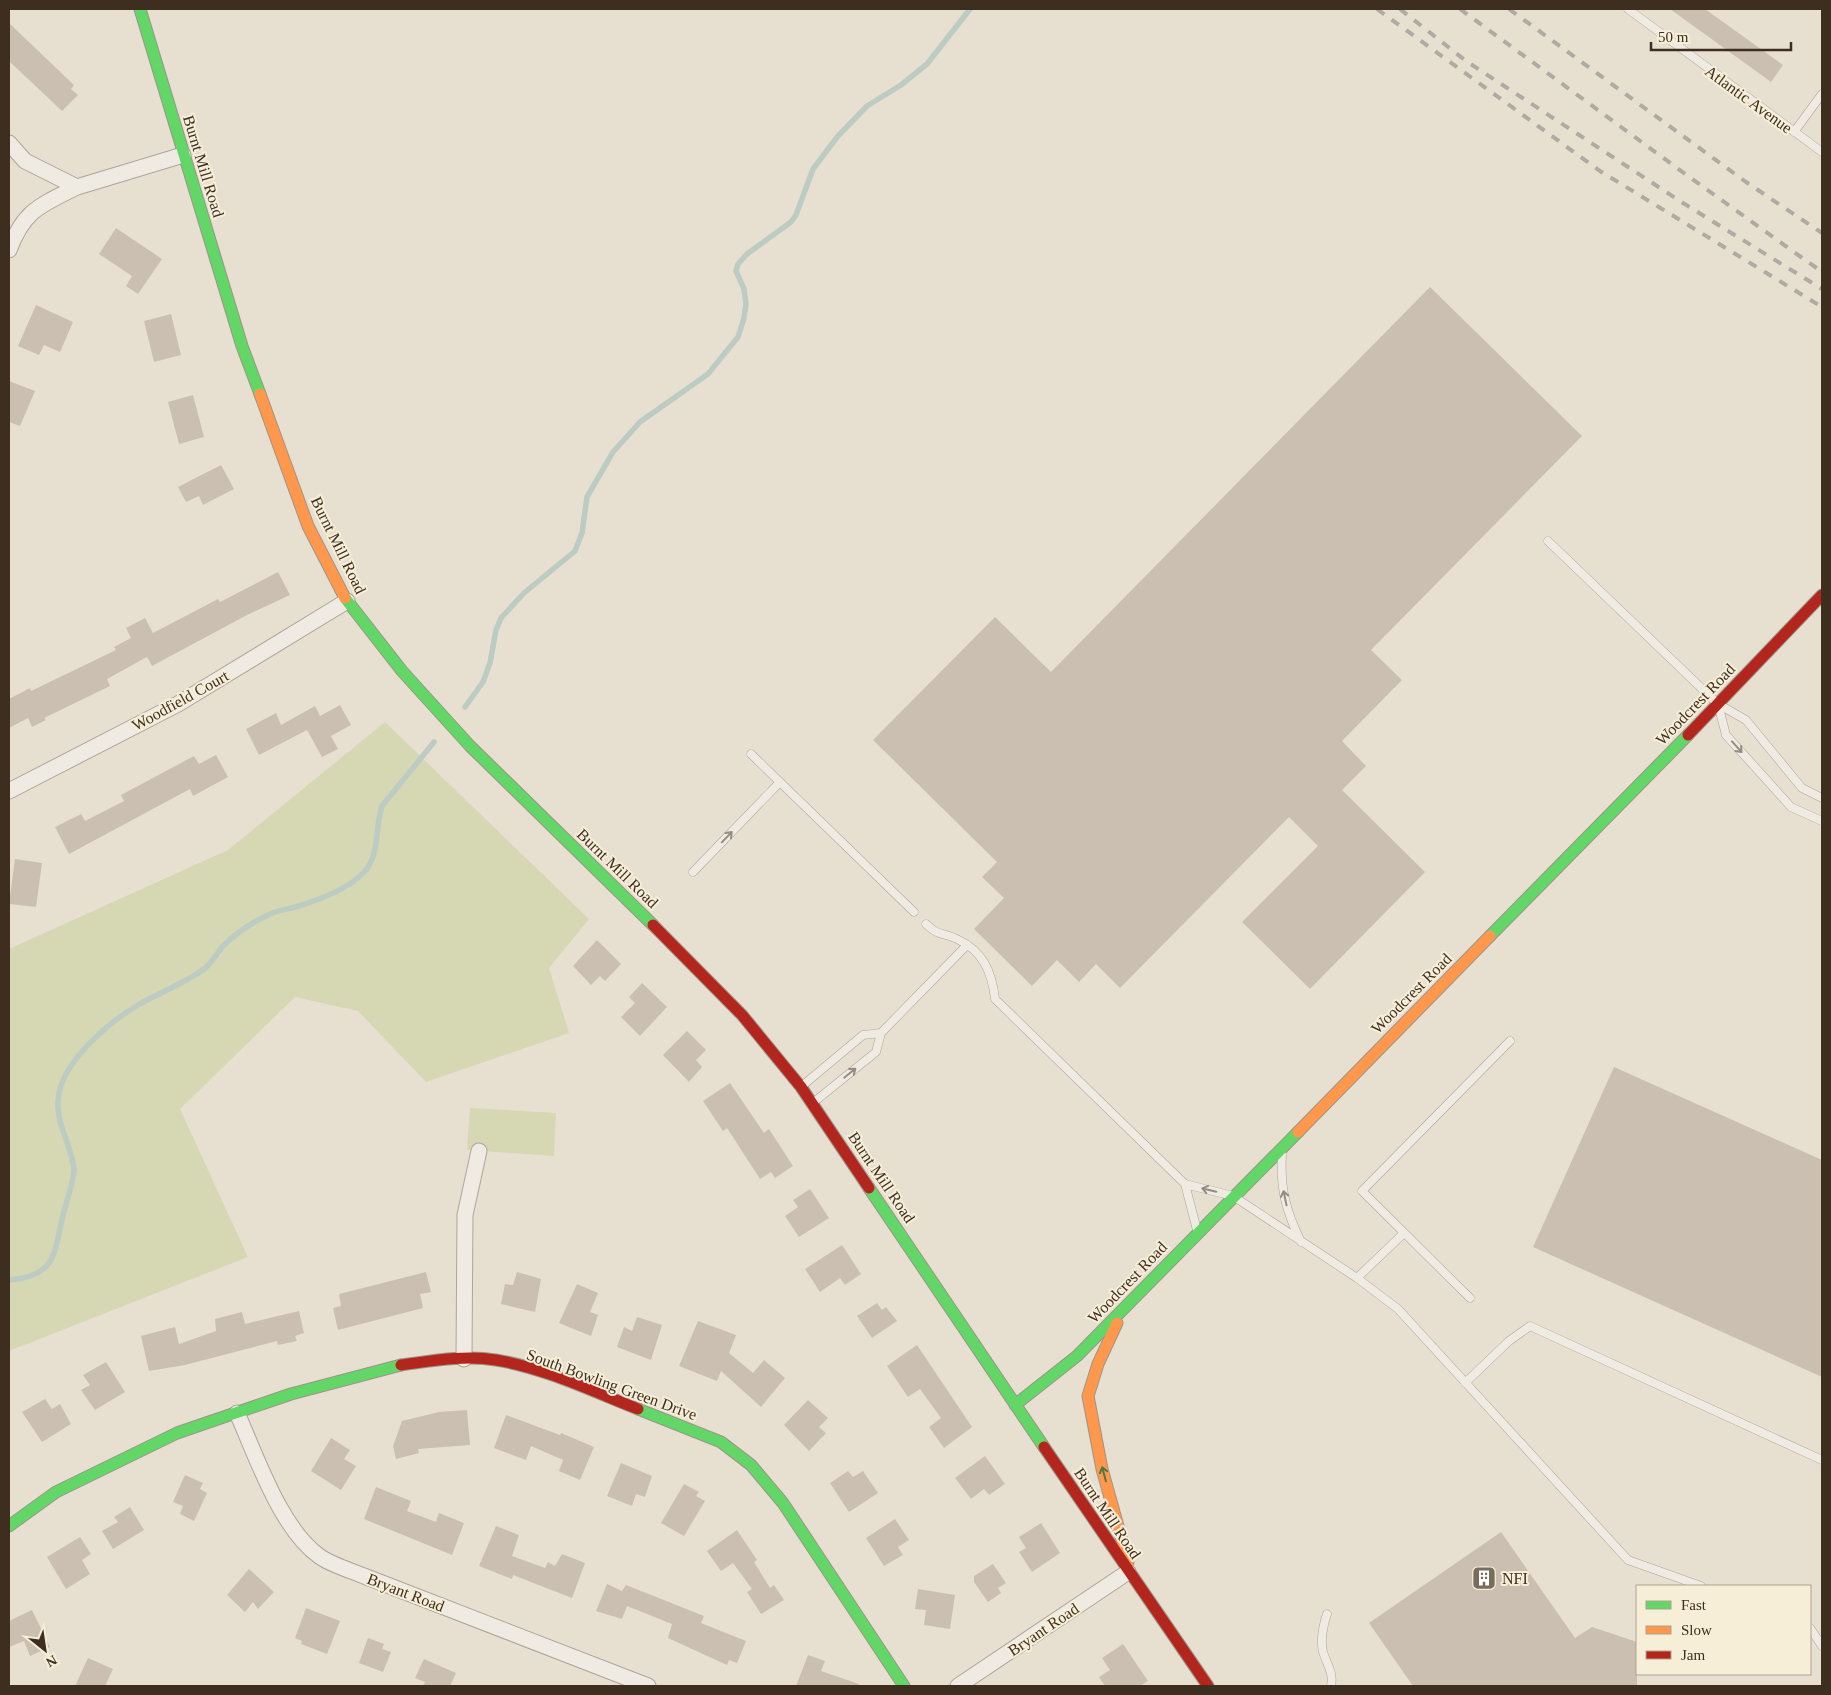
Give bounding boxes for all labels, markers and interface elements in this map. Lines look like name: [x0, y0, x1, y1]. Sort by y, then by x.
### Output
scale bar: [1651, 20, 1791, 52]
text: 50 m: [1658, 29, 1689, 45]
street label: Atlantic Avenue: [1702, 62, 1795, 137]
street label: Burnt Mill Road: [180, 113, 227, 219]
street label: Burnt Mill Road: [308, 494, 369, 596]
street label: Woodcrest Road: [1652, 660, 1738, 748]
street label: Woodfield Court: [129, 667, 232, 734]
one-way arrow: [1731, 741, 1743, 754]
street label: Burnt Mill Road: [574, 826, 662, 911]
one-way arrow: [721, 831, 733, 843]
street label: Woodcrest Road: [1368, 950, 1455, 1037]
one-way arrow: [844, 1067, 857, 1078]
street label: Burnt Mill Road: [845, 1129, 918, 1226]
one-way arrow: [1201, 1185, 1217, 1194]
one-way arrow: [1279, 1191, 1289, 1207]
street label: Woodcrest Road: [1084, 1238, 1170, 1326]
street label: South Bowling Green Drive: [524, 1346, 699, 1424]
street label: Burnt Mill Road: [1071, 1465, 1144, 1562]
one-way arrow: [1098, 1467, 1108, 1483]
building icon: NFI: [1471, 1565, 1497, 1591]
street label: Bryant Road: [364, 1570, 447, 1616]
place label: NFI: [1502, 1570, 1528, 1587]
legend: [1636, 1585, 1811, 1675]
text: Fast: [1681, 1597, 1707, 1613]
street label: Bryant Road: [1005, 1600, 1082, 1660]
text: Slow: [1681, 1622, 1712, 1638]
north arrow: [20, 1625, 70, 1675]
text: Jam: [1681, 1647, 1705, 1663]
text: N: [43, 1652, 59, 1670]

